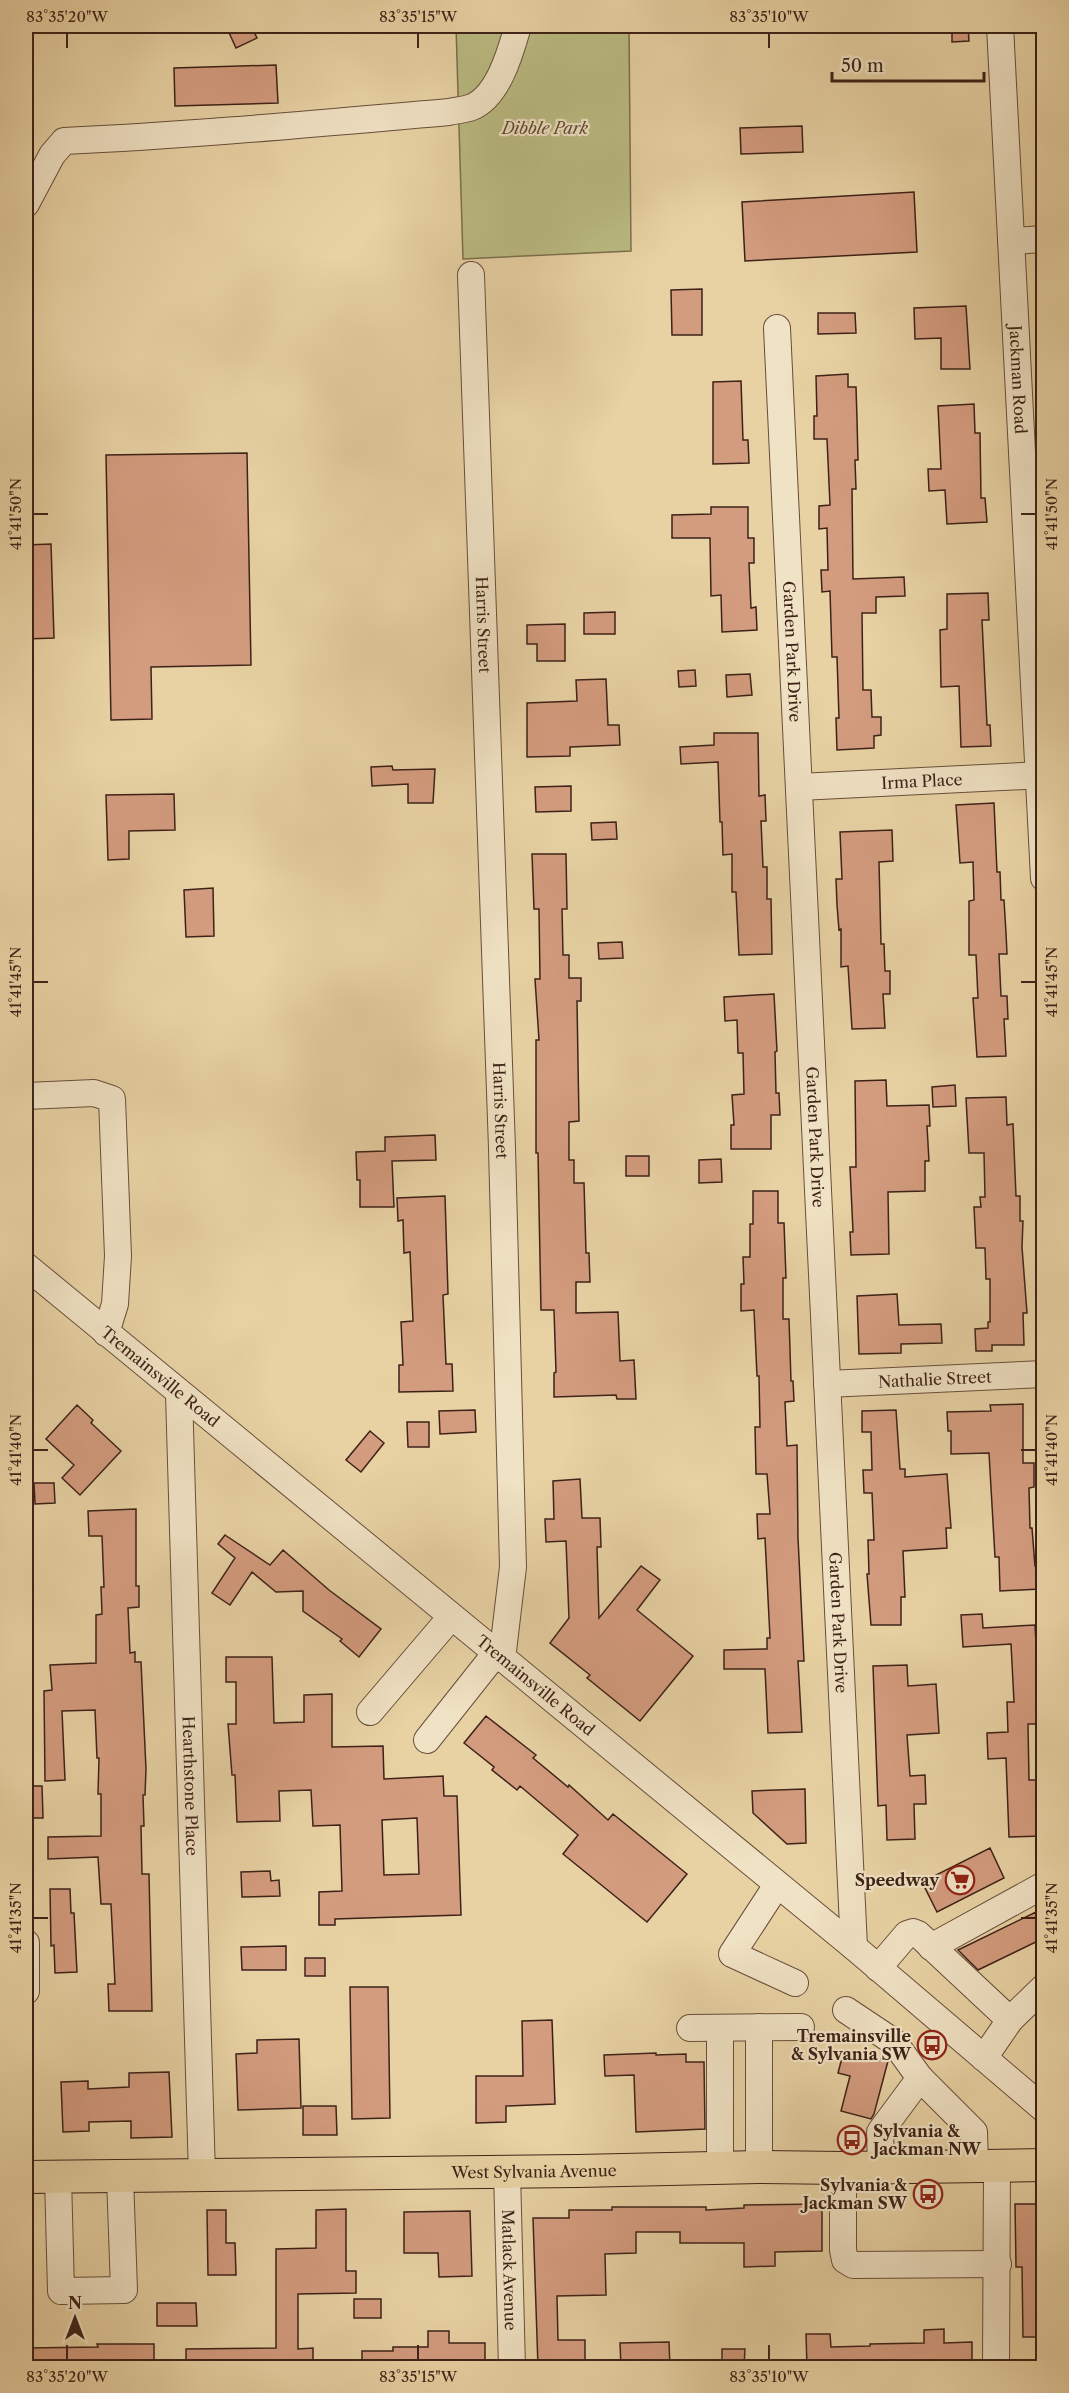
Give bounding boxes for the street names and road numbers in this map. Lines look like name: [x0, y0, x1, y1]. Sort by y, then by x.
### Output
street label: Jackman Road: [1005, 322, 1031, 435]
street label: Harris Street: [472, 576, 495, 674]
street label: Garden Park Drive: [779, 581, 806, 723]
street label: Irma Place: [881, 769, 963, 793]
street label: Harris Street: [489, 1062, 512, 1160]
street label: Garden Park Drive: [802, 1066, 829, 1208]
street label: Tremainsville Road: [97, 1322, 224, 1431]
street label: Nathalie Street: [878, 1366, 992, 1392]
street label: Garden Park Drive: [825, 1552, 852, 1694]
street label: Tremainsville Road: [472, 1631, 599, 1740]
street label: Hearthstone Place: [178, 1716, 203, 1856]
street label: West Sylvania Avenue: [450, 2160, 617, 2182]
street label: Matlack Avenue: [498, 2209, 521, 2331]

